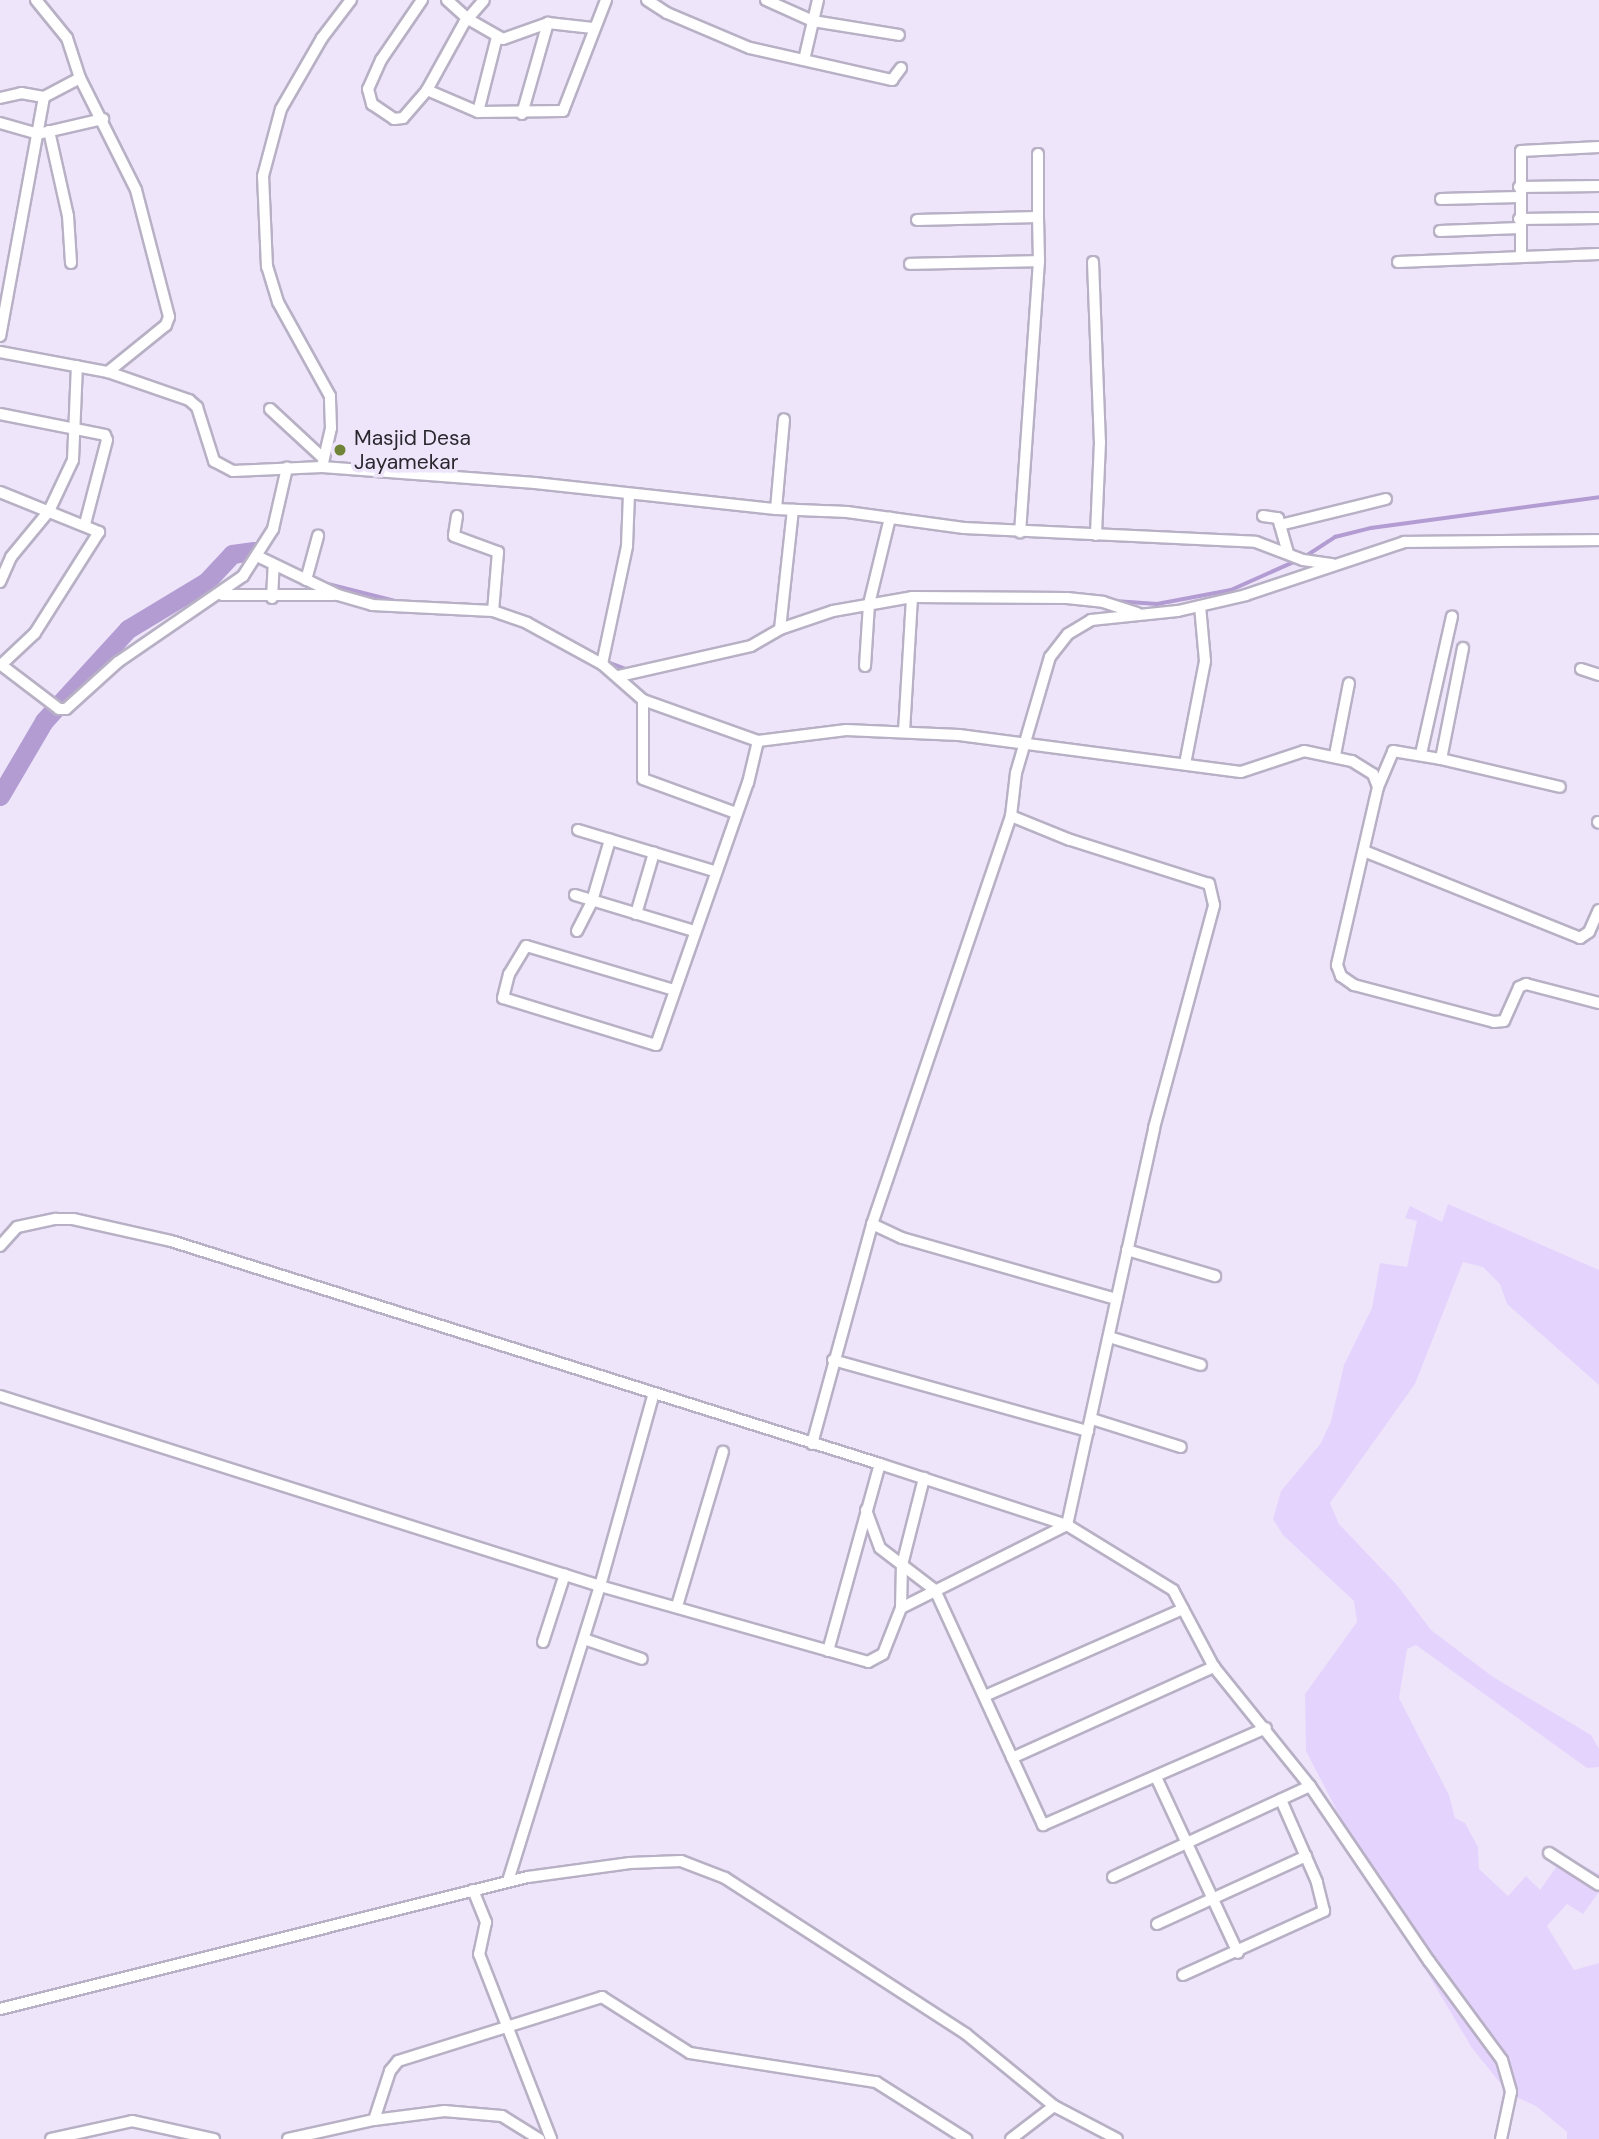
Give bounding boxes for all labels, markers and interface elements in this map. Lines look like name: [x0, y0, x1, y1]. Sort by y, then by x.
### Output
place label: Masjid Desa Jayamekar: [354, 425, 471, 475]
marker: Masjid Desa Jayamekar: [332, 442, 348, 458]

